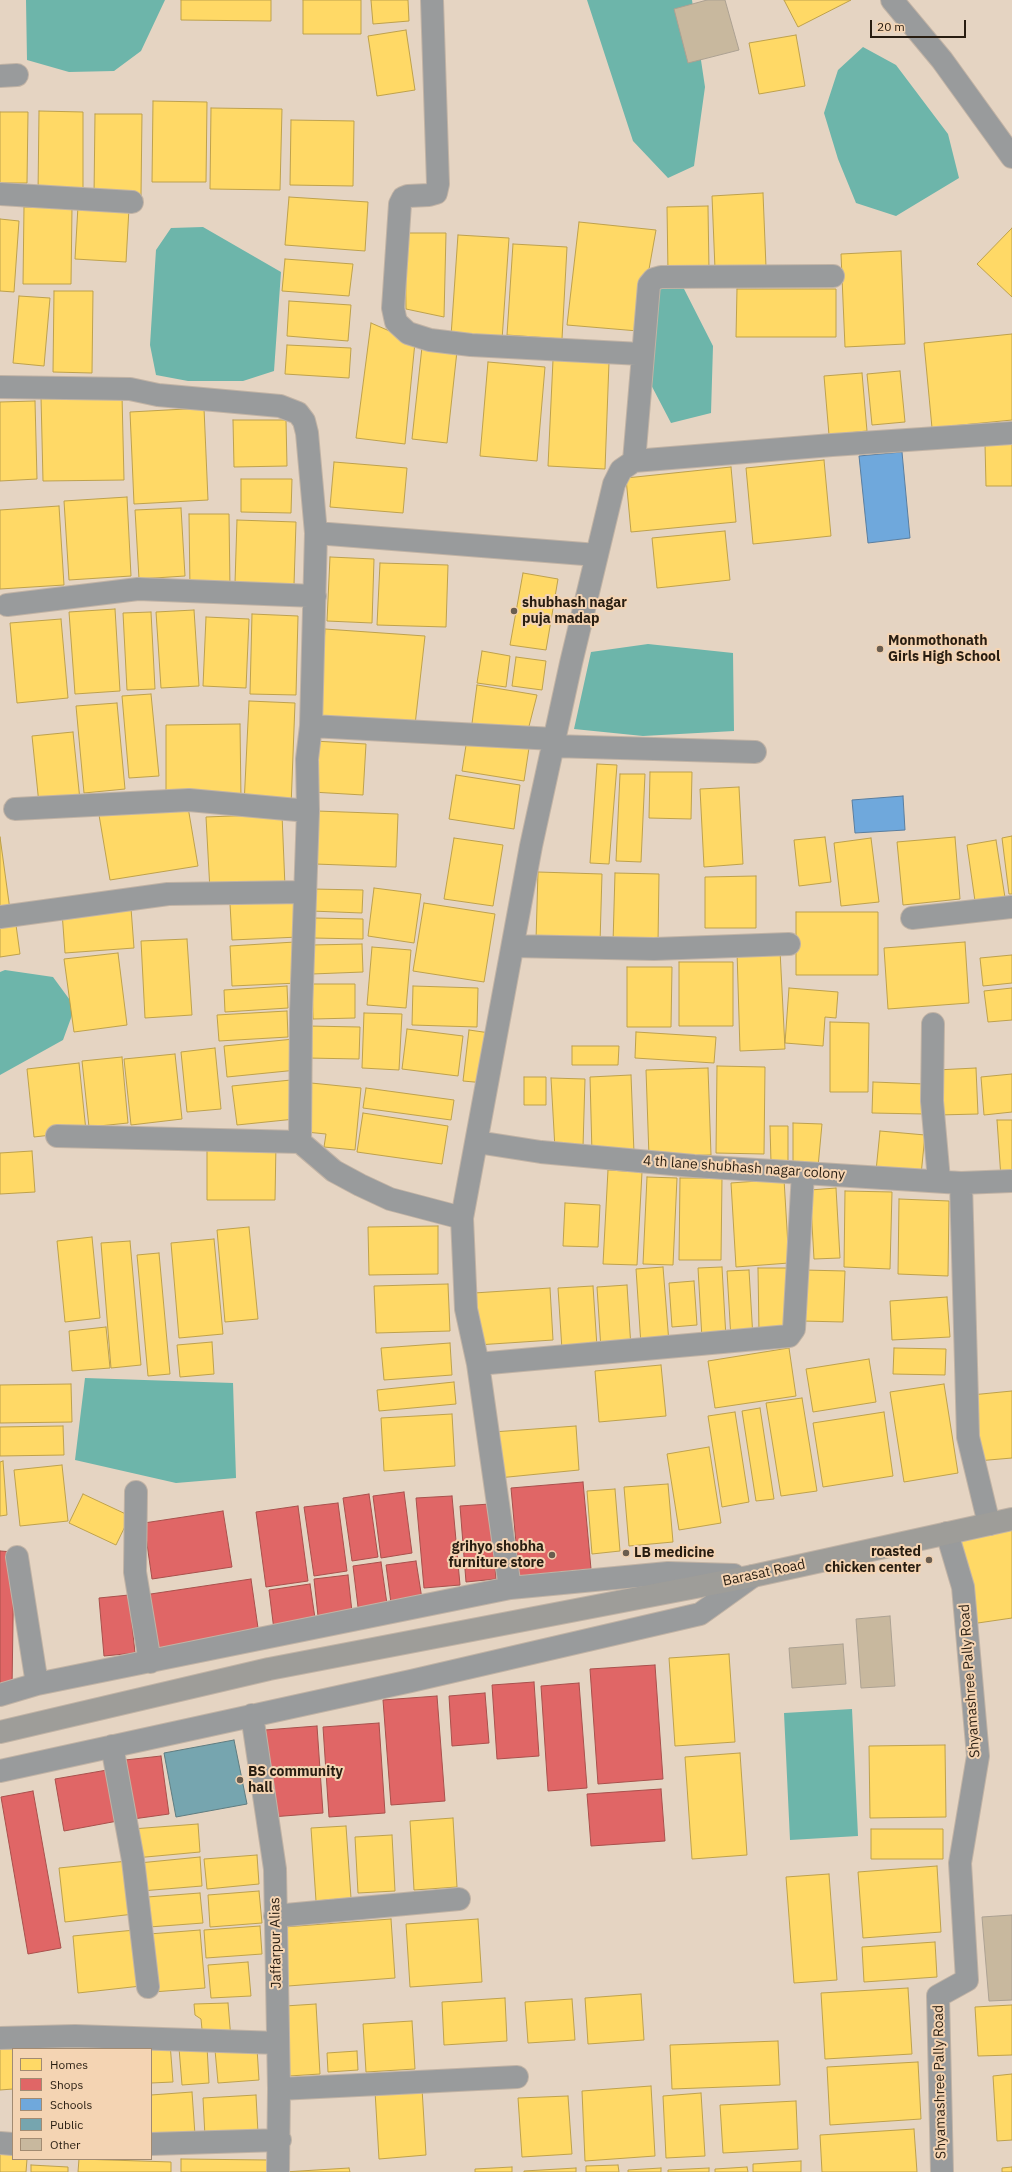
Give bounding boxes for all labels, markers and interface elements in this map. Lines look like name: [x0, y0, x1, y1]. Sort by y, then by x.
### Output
scale bar: [872, 12, 968, 38]
text: 20 m: [877, 19, 905, 34]
place label: shubhash nagar puja madap: [522, 595, 627, 628]
marker: shubhash nagar puja madap: [509, 606, 519, 616]
place label: Monmothonath Girls High School: [888, 633, 1000, 666]
marker: Monmothonath Girls High School: [875, 644, 885, 654]
street label: 4 th lane shubhash nagar colony: [642, 1153, 846, 1183]
place label: grihyo shobha furniture store: [449, 1539, 544, 1572]
place label: roasted chicken center: [825, 1544, 921, 1576]
place label: LB medicine: [634, 1545, 714, 1561]
marker: LB medicine: [621, 1548, 631, 1558]
marker: grihyo shobha furniture store: [547, 1550, 557, 1560]
marker: roasted chicken center: [924, 1555, 934, 1565]
street label: Barasat Road: [721, 1556, 807, 1590]
street label: Shyamashree Pally Road: [956, 1604, 984, 1758]
place label: BS community hall: [248, 1764, 343, 1796]
marker: BS community hall: [235, 1775, 245, 1785]
street label: Jaffarpur Alias: [267, 1897, 285, 1989]
street label: Shyamashree Pally Road: [930, 2005, 950, 2159]
legend: [12, 2048, 152, 2160]
text: Homes: [50, 2057, 88, 2072]
text: Shops: [50, 2077, 83, 2092]
text: Schools: [50, 2097, 92, 2112]
text: Public: [50, 2117, 83, 2132]
text: Other: [50, 2137, 81, 2152]

